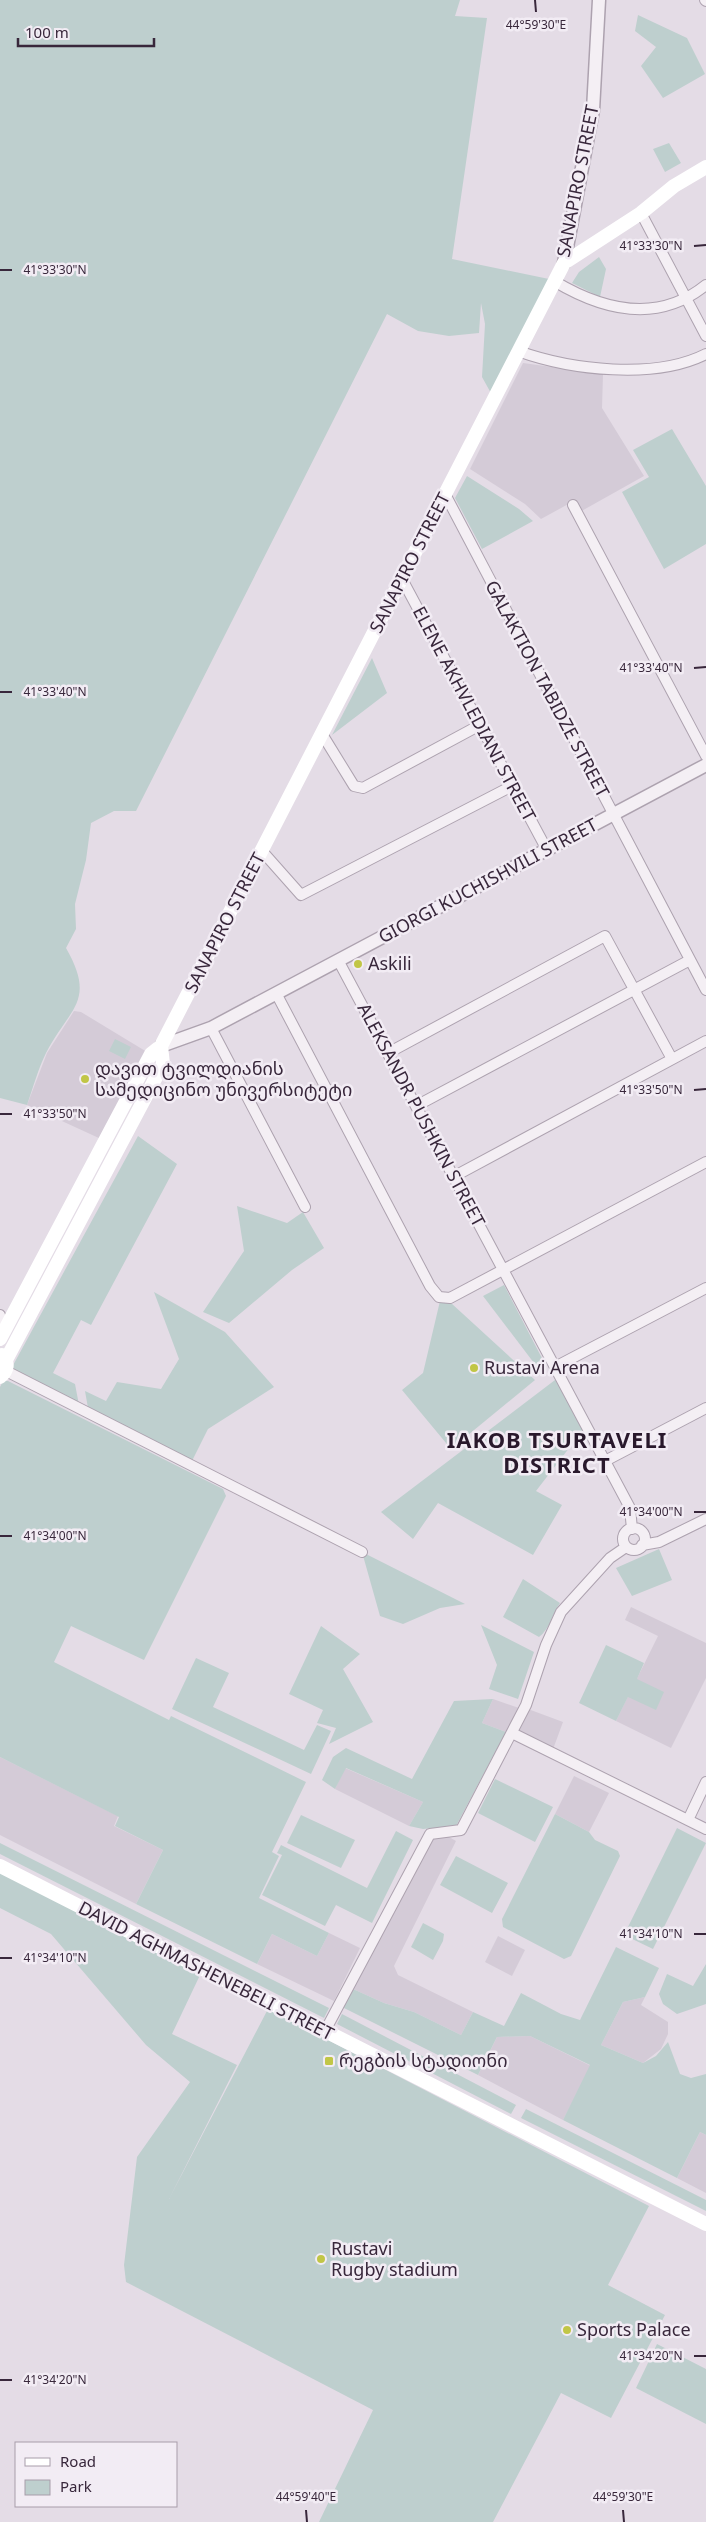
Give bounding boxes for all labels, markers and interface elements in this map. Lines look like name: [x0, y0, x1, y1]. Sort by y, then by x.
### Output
scale bar: [18, 15, 154, 47]
text: 44°59'30"E: [506, 16, 566, 33]
text: 100 m: [25, 22, 69, 42]
street label: SANAPIRO STREET: [550, 103, 604, 259]
text: 41°33'30"N: [619, 237, 683, 254]
text: 41°33'30"N: [23, 261, 87, 278]
street label: SANAPIRO STREET: [363, 488, 455, 637]
street label: GALAKTION TABIDZE STREET: [480, 576, 615, 801]
street label: ELENE AKHVLEDIANI STREET: [408, 602, 542, 825]
text: 41°33'40"N: [619, 659, 683, 676]
text: 41°33'40"N: [23, 683, 87, 700]
street label: GIORGI KUCHISHVILI STREET: [374, 812, 601, 948]
street label: SANAPIRO STREET: [178, 848, 270, 997]
place label: Askili: [368, 951, 412, 975]
marker: Askili: [352, 958, 364, 970]
street label: ALEKSANDR PUSHKIN STREET: [353, 998, 491, 1231]
place label: დავით ტვილდიანის სამედიცინო უნივერსიტეტი: [95, 1056, 352, 1101]
marker: დავით ტვილდიანის სამედიცინო უნივერსიტეტი: [79, 1073, 91, 1085]
text: 41°33'50"N: [619, 1081, 683, 1098]
text: 41°33'50"N: [23, 1105, 87, 1122]
place label: Rustavi Arena: [484, 1355, 600, 1379]
marker: Rustavi Arena: [468, 1362, 480, 1374]
district label: IAKOB TSURTAVELI DISTRICT: [447, 1424, 667, 1479]
text: 41°34'00"N: [619, 1503, 683, 1520]
text: 41°34'00"N: [23, 1527, 87, 1544]
street label: DAVID AGHMASHENEBELI STREET: [75, 1895, 338, 2045]
text: 41°34'10"N: [619, 1925, 683, 1942]
text: 41°34'10"N: [23, 1949, 87, 1966]
place label: რეგბის სტადიონი: [339, 2048, 508, 2072]
marker: რეგბის სტადიონი: [323, 2055, 335, 2067]
place label: Rustavi Rugby stadium: [331, 2236, 458, 2281]
marker: Rustavi Rugby stadium: [315, 2253, 327, 2265]
place label: Sports Palace: [577, 2317, 691, 2341]
marker: Sports Palace: [561, 2324, 573, 2336]
text: 41°34'20"N: [619, 2347, 683, 2364]
text: 41°34'20"N: [23, 2371, 87, 2388]
legend: [15, 2442, 178, 2507]
text: Road: [60, 2451, 96, 2471]
text: Park: [60, 2476, 92, 2496]
text: 44°59'40"E: [276, 2488, 336, 2505]
text: 44°59'30"E: [593, 2488, 653, 2505]

